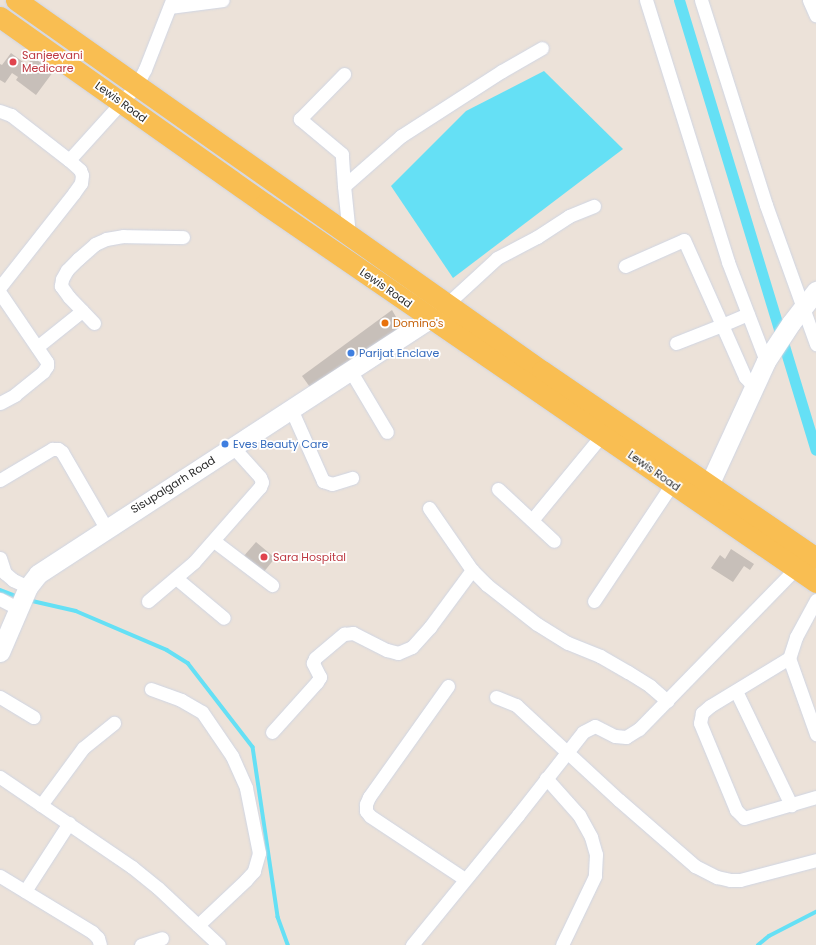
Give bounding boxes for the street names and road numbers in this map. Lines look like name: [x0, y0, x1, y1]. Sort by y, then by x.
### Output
street label: Lewis Road: [93, 79, 149, 125]
street label: Lewis Road: [357, 265, 415, 311]
street label: Lewis Road: [625, 448, 683, 494]
street label: Sisupalgarh Road: [128, 454, 218, 516]

